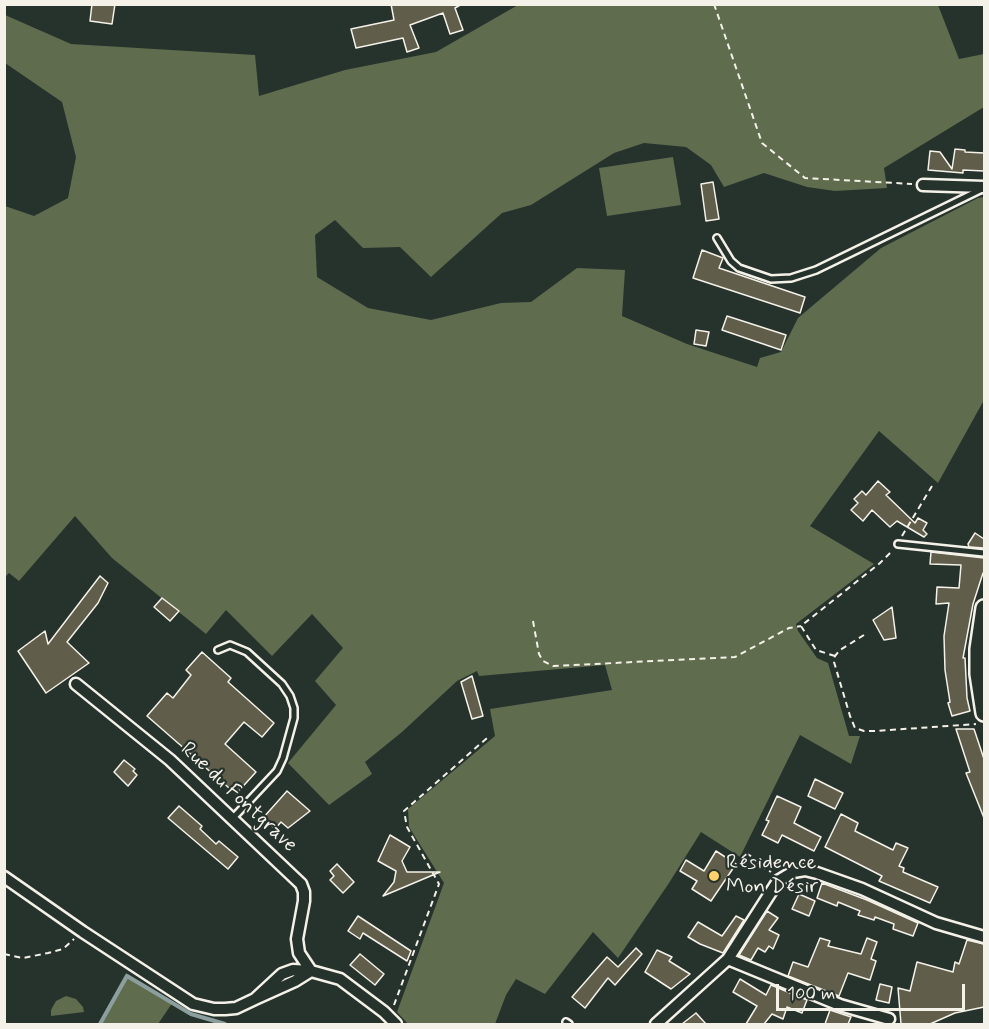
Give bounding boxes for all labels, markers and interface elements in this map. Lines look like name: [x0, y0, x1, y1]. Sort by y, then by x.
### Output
street label: Rue du Fontgrave: [175, 738, 301, 858]
place label: Résidence Mon Désir: [726, 851, 818, 901]
marker: Résidence Mon Désir: [707, 869, 721, 883]
scale bar: [779, 972, 968, 1010]
text: 100 m: [787, 982, 835, 1006]

